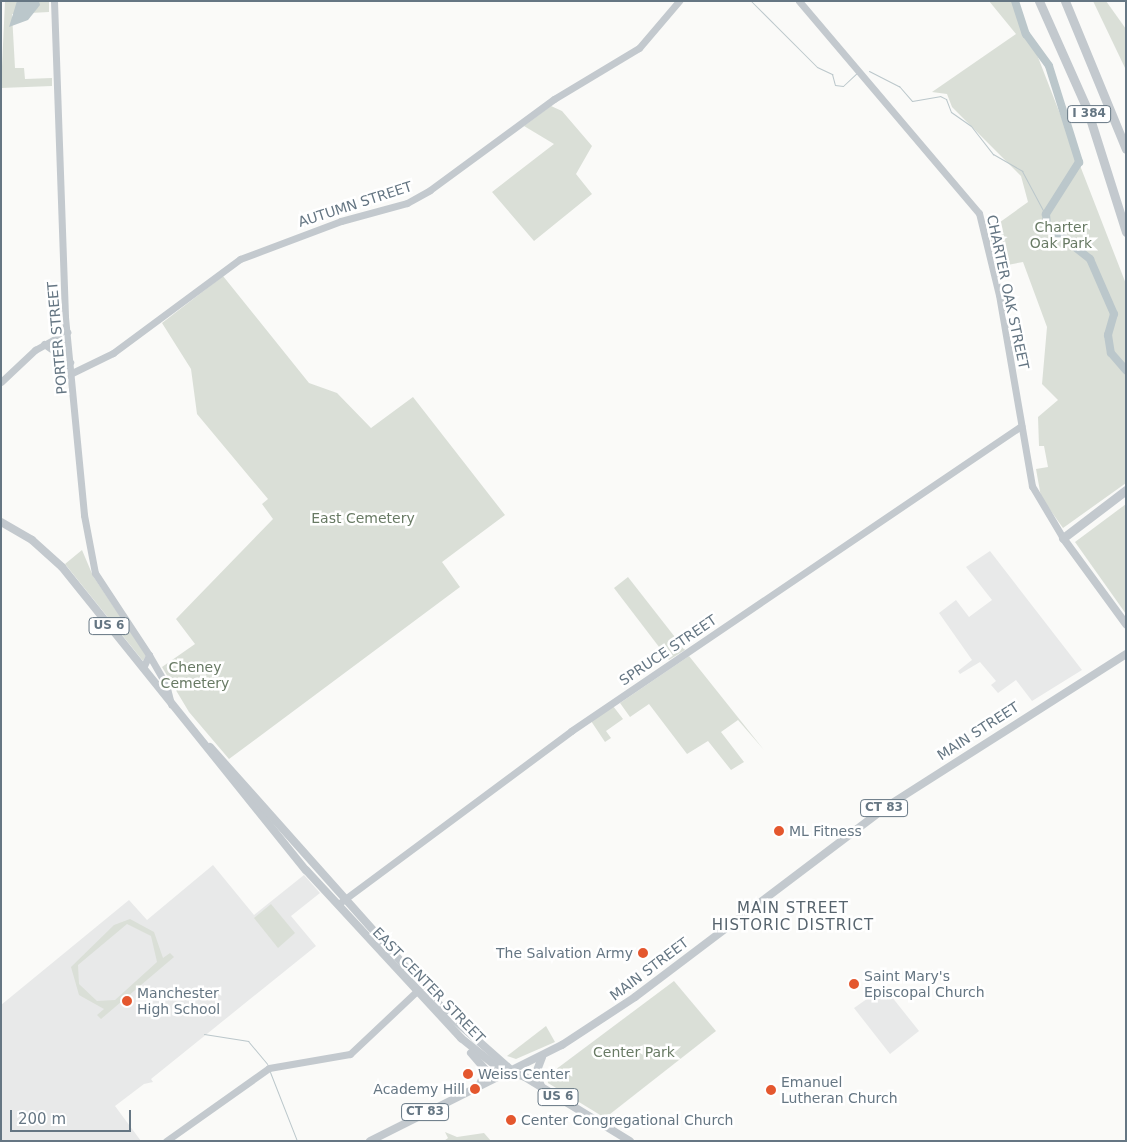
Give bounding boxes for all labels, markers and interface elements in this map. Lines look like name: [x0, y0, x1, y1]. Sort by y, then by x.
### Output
road number: I 384: [1066, 105, 1112, 124]
street label: AUTUMN STREET: [296, 178, 414, 230]
street label: CHARTER OAK STREET: [983, 213, 1033, 371]
park label: Charter Oak Park: [1030, 219, 1092, 252]
street label: PORTER STREET: [44, 281, 70, 395]
park label: East Cemetery: [311, 510, 415, 526]
street label: SPRUCE STREET: [616, 611, 720, 689]
road number: US 6: [88, 616, 130, 636]
park label: Cheney Cemetery: [161, 659, 229, 692]
street label: MAIN STREET: [934, 698, 1022, 764]
road number: CT 83: [859, 798, 909, 818]
place label: ML Fitness: [789, 823, 862, 839]
marker: ML Fitness: [773, 825, 785, 837]
district label: MAIN STREET HISTORIC DISTRICT: [710, 899, 876, 934]
street label: EAST CENTER STREET: [369, 924, 489, 1046]
street label: MAIN STREET: [606, 934, 692, 1004]
place label: The Salvation Army: [496, 945, 633, 961]
marker: The Salvation Army: [637, 947, 649, 959]
place label: Saint Mary's Episcopal Church: [864, 968, 985, 1000]
marker: Saint Mary's Episcopal Church: [848, 978, 860, 990]
place label: Manchester High School: [137, 985, 220, 1018]
marker: Manchester High School: [121, 995, 133, 1007]
park label: Center Park: [593, 1044, 675, 1060]
place label: Weiss Center: [478, 1066, 570, 1082]
marker: Weiss Center: [462, 1068, 474, 1080]
place label: Emanuel Lutheran Church: [781, 1074, 898, 1106]
place label: Academy Hill: [373, 1081, 465, 1097]
marker: Academy Hill: [469, 1083, 481, 1095]
marker: Emanuel Lutheran Church: [765, 1084, 777, 1096]
road number: US 6: [537, 1088, 579, 1106]
scale bar: [12, 1100, 134, 1132]
road number: CT 83: [400, 1102, 450, 1122]
text: 200 m: [18, 1110, 66, 1128]
place label: Center Congregational Church: [521, 1112, 733, 1128]
marker: Center Congregational Church: [505, 1114, 517, 1126]

